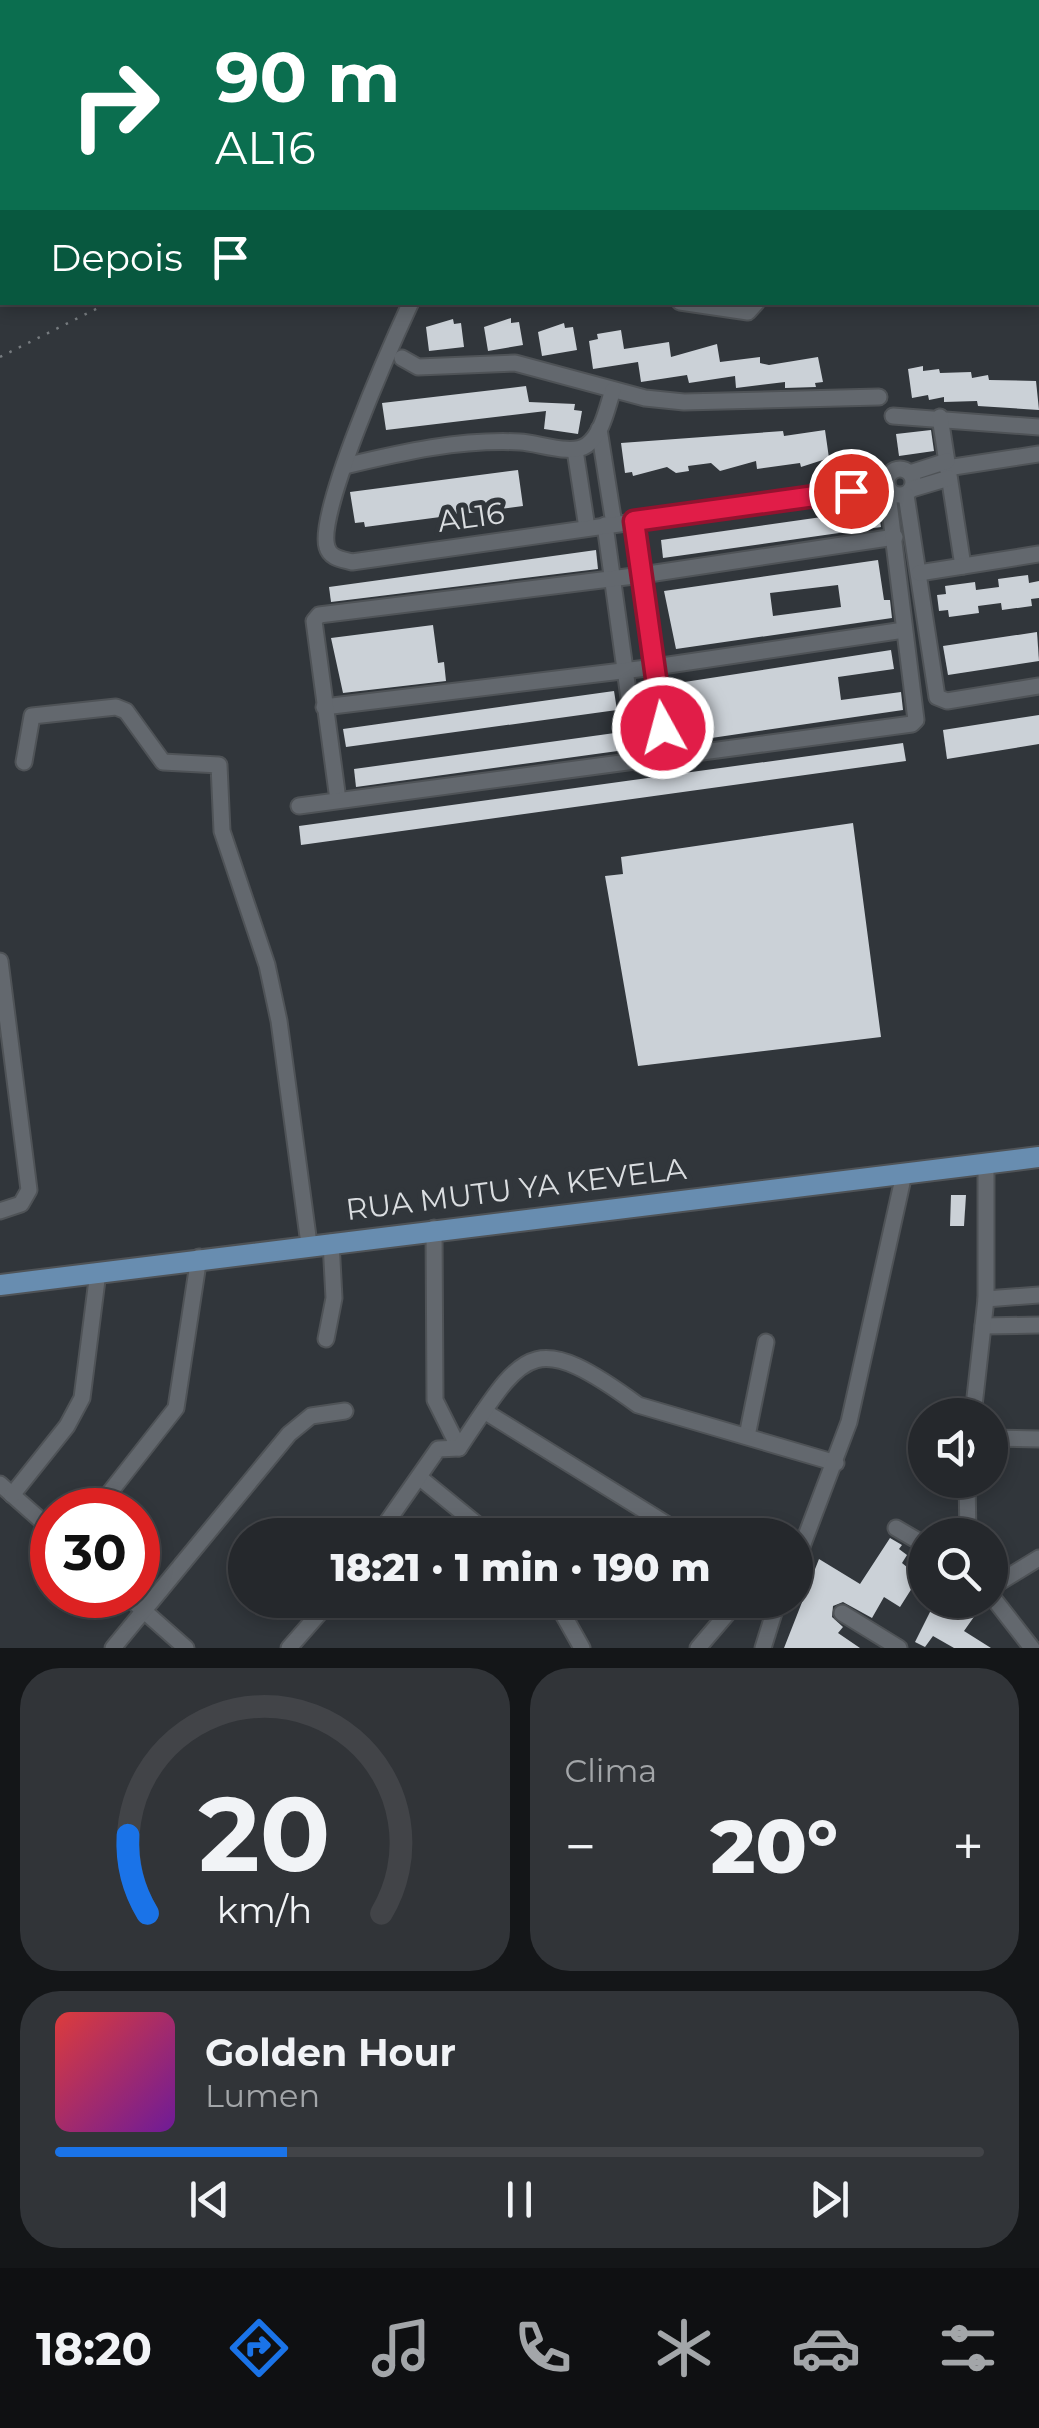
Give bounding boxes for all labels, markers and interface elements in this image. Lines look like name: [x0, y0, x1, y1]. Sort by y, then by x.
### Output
text: 90 m: [215, 34, 400, 120]
icon: right: [50, 40, 180, 170]
text: AL16: [215, 120, 316, 175]
icon: arrive: [203, 230, 258, 285]
text: Depois: [50, 234, 183, 281]
pin: [809, 449, 894, 534]
icon: arrive: [824, 464, 879, 519]
street label: AL16: [435, 494, 507, 540]
position arrow: [611, 676, 715, 780]
street label: RUA MUTU YA KEVELA: [344, 1150, 689, 1228]
map controls: [908, 1398, 1008, 1618]
button: sound: [908, 1398, 1008, 1498]
speed limit sign: 30: [30, 1488, 160, 1618]
button: search: [908, 1518, 1008, 1618]
text: 18:21 · 1 min · 190 m: [331, 1544, 710, 1591]
text: Clima: [565, 1751, 657, 1790]
text: 20: [199, 1770, 331, 1897]
text: 20°: [710, 1800, 838, 1892]
text: −: [565, 1813, 596, 1880]
text: +: [952, 1813, 984, 1880]
text: km/h: [217, 1888, 312, 1932]
text: Golden Hour: [205, 2029, 456, 2076]
text: Lumen: [205, 2076, 320, 2115]
icon: previous: [182, 2172, 237, 2227]
icon: pause: [492, 2172, 547, 2227]
icon: next: [802, 2172, 857, 2227]
icon: directions: [224, 2313, 294, 2383]
icon: music: [366, 2313, 436, 2383]
icon: phone: [508, 2313, 578, 2383]
icon: climate: [649, 2313, 719, 2383]
icon: car: [791, 2313, 861, 2383]
icon: filters: [933, 2313, 1003, 2383]
text: 18:20: [36, 2321, 152, 2376]

